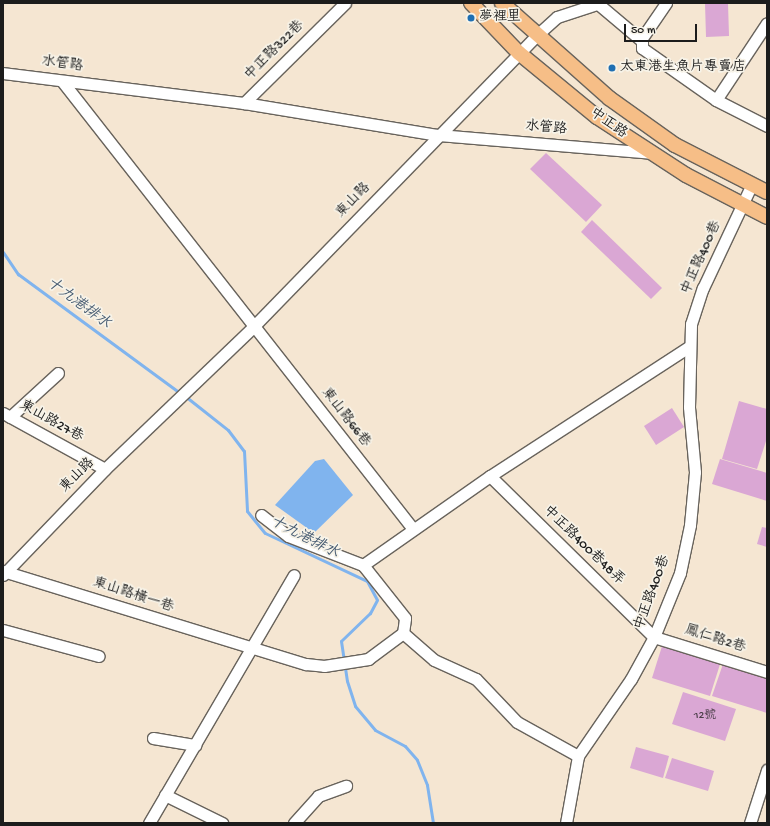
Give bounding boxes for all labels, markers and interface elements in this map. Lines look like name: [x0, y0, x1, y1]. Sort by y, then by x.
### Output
place label: 夢裡里: [479, 10, 521, 26]
marker: 夢裡里: [466, 13, 476, 23]
scale bar: [626, 16, 699, 42]
street label: 中正路322巷: [242, 18, 308, 84]
text: 50 m: [631, 24, 656, 38]
street label: 水管路: [40, 54, 84, 76]
place label: 太東港生魚片專賣店: [620, 60, 746, 76]
marker: 太東港生魚片專賣店: [607, 63, 617, 73]
street label: 中正路: [586, 105, 630, 143]
street label: 水管路: [524, 119, 568, 139]
street label: 東山路: [333, 180, 375, 222]
street label: 中正路400巷: [678, 219, 726, 297]
water label: 十九港排水: [42, 275, 114, 333]
street label: 東山路66巷: [317, 385, 373, 451]
street label: 東山路27巷: [16, 398, 86, 446]
street label: 東山路: [57, 455, 99, 497]
street label: 中正路400巷48弄: [539, 503, 627, 589]
water label: 十九港排水: [267, 513, 341, 563]
street label: 中正路400巷: [632, 553, 674, 633]
street label: 東山路橫一巷: [90, 575, 176, 617]
street label: 鳳仁路2巷: [682, 623, 748, 657]
house number: 12號: [694, 710, 716, 724]

